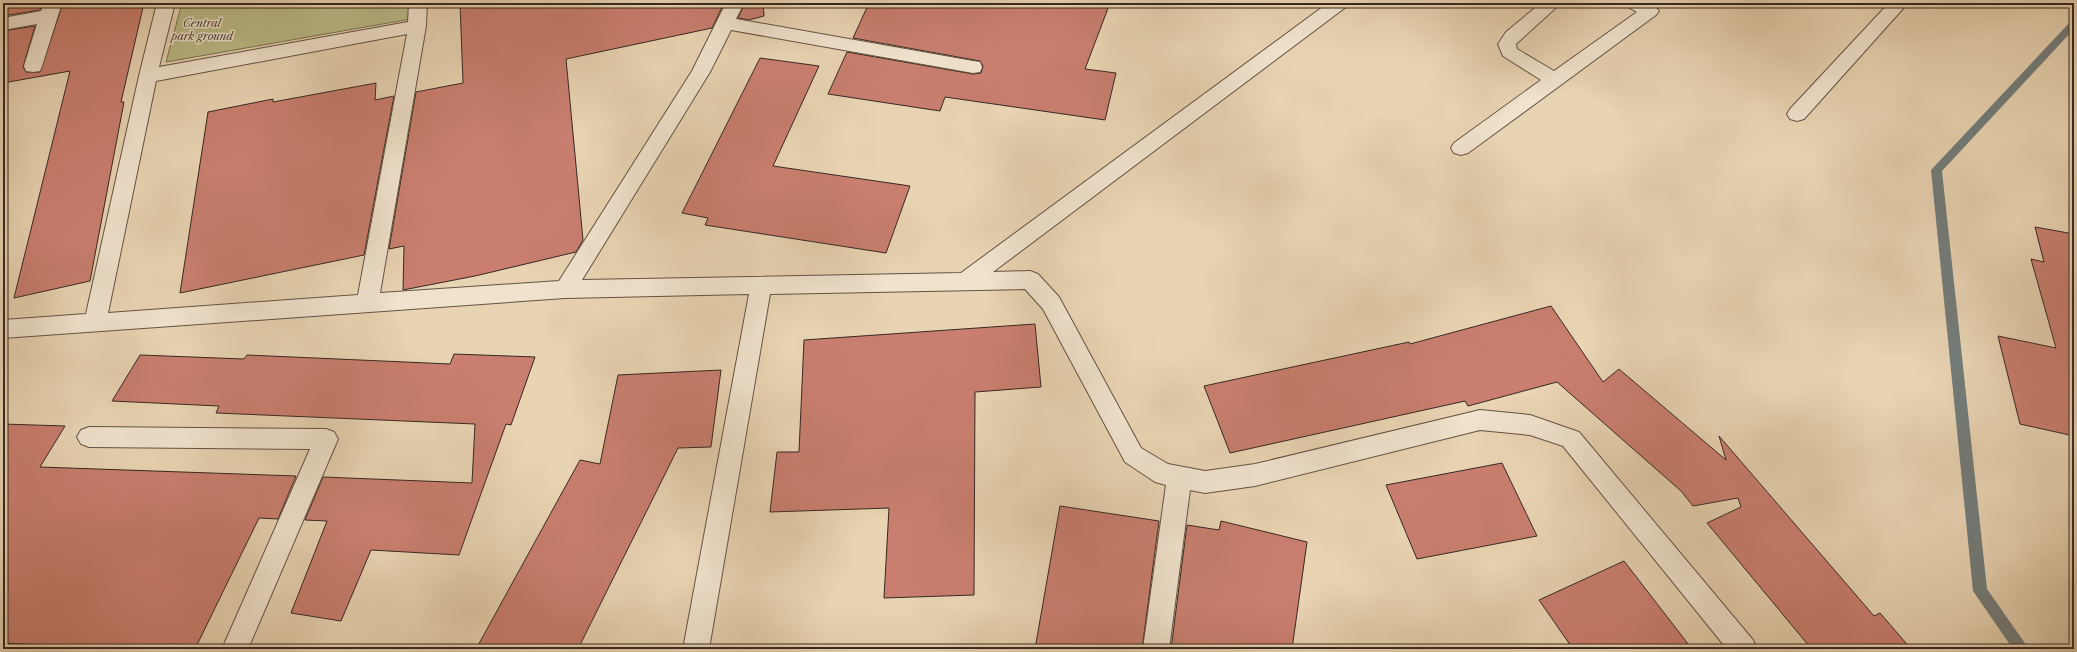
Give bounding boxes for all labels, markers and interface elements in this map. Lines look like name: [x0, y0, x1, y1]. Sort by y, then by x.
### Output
park label: Central park ground: [168, 16, 234, 43]

